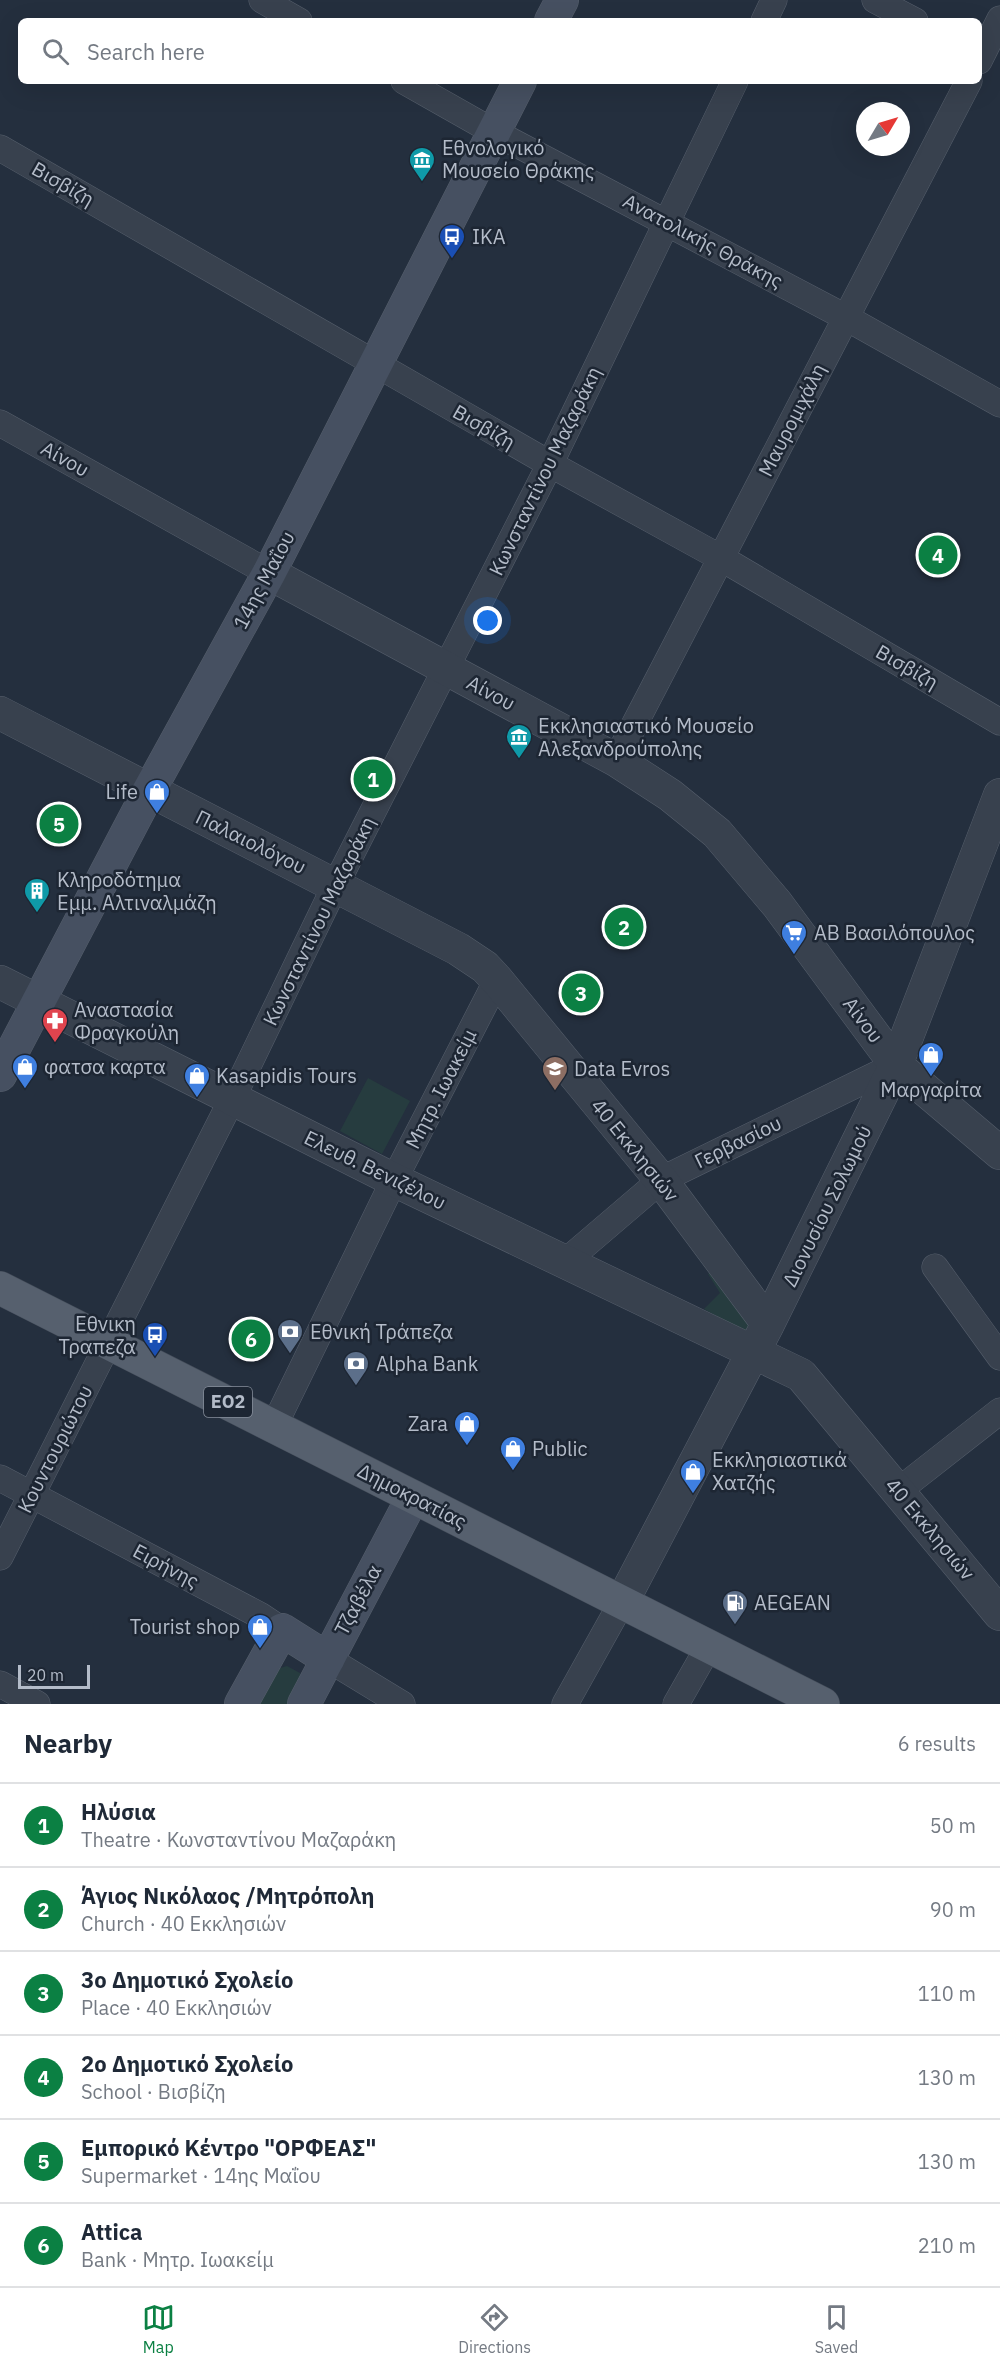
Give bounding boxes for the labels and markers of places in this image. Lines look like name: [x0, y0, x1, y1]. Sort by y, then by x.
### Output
place label: Εθνολογικό Μουσείο Θράκης: [442, 134, 594, 184]
museum icon: Εθνολογικό Μουσείο Θράκης: [407, 145, 437, 183]
bus stop icon: ΙΚΑ: [437, 222, 467, 260]
place label: ΙΚΑ: [472, 223, 506, 250]
pin: 4: [918, 532, 958, 578]
place label: Εκκλησιαστικό Μουσείο Αλεξανδρούπολης: [538, 712, 754, 762]
museum icon: Εκκλησιαστικό Μουσείο Αλεξανδρούπολης: [504, 722, 534, 760]
pin: 1: [354, 756, 392, 802]
shop icon: Life: [142, 777, 172, 815]
place label: Life: [106, 778, 138, 805]
pin: 5: [40, 802, 78, 846]
place label: Κληροδότημα Εμμ. Αλτιναλμάζη: [57, 866, 217, 916]
building icon: Κληροδότημα Εμμ. Αλτιναλμάζη: [22, 876, 52, 914]
pin: 2: [604, 904, 644, 950]
supermarket icon: ΑΒ Βασιλόπουλος: [779, 918, 809, 956]
place label: ΑΒ Βασιλόπουλος: [814, 919, 975, 946]
pin: 3: [562, 970, 600, 1016]
place label: Αναστασία Φραγκούλη: [74, 996, 179, 1046]
pharmacy icon: Αναστασία Φραγκούλη: [40, 1006, 70, 1044]
shop icon: Μαργαρίτα: [916, 1040, 946, 1078]
shop icon: φατσα καρτα: [10, 1052, 40, 1090]
place label: φατσα καρτα: [44, 1053, 166, 1080]
school or university icon: Data Evros: [540, 1054, 570, 1092]
place label: Data Evros: [574, 1055, 670, 1082]
shop icon: Kasapidis Tours: [182, 1061, 212, 1099]
place label: Kasapidis Tours: [216, 1062, 357, 1089]
place label: Μαργαρίτα: [880, 1076, 982, 1103]
place label: Εθνικη Τραπεζα: [59, 1310, 136, 1360]
pin: 6: [232, 1316, 270, 1362]
bank icon: Εθνική Τράπεζα: [275, 1317, 305, 1355]
place label: Εθνική Τράπεζα: [310, 1318, 453, 1345]
bus stop icon: Εθνικη Τραπεζα: [140, 1320, 170, 1358]
bank icon: Alpha Bank: [341, 1349, 371, 1387]
place label: Alpha Bank: [376, 1350, 479, 1377]
shop icon: Zara: [452, 1409, 482, 1447]
place label: Zara: [408, 1410, 448, 1437]
shop icon: Public: [498, 1434, 528, 1472]
place label: Public: [532, 1435, 588, 1462]
place label: Εκκλησιαστικά Χατζής: [712, 1446, 847, 1496]
shop icon: Εκκλησιαστικά Χατζής: [678, 1457, 708, 1495]
fuel station icon: AEGEAN: [720, 1588, 750, 1626]
place label: AEGEAN: [754, 1589, 831, 1616]
shop icon: Tourist shop: [245, 1612, 275, 1650]
place label: Tourist shop: [130, 1613, 240, 1640]

